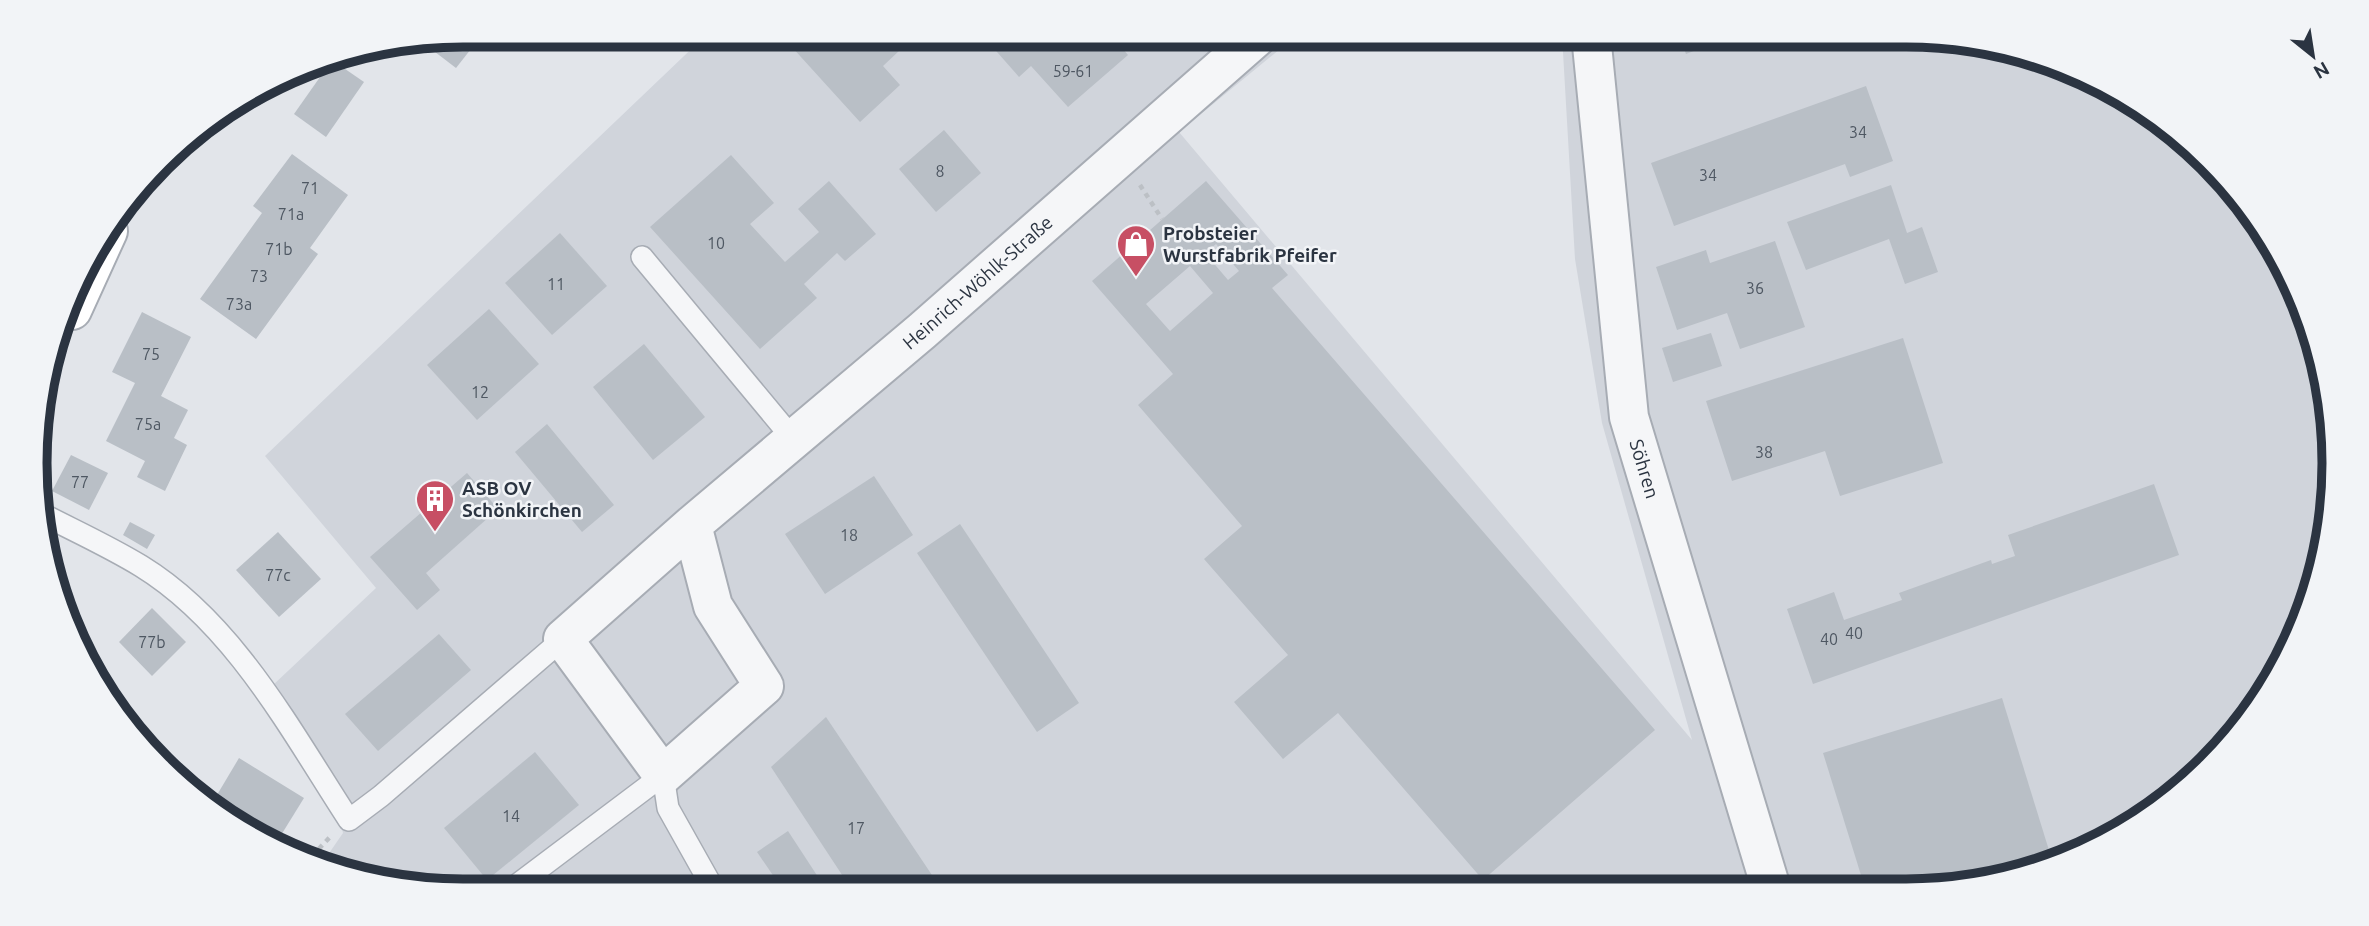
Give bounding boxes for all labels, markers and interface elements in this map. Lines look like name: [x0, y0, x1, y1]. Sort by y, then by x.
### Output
north arrow: [2278, 21, 2348, 91]
text: N: [2310, 58, 2333, 84]
house number: 59-61: [1053, 62, 1093, 80]
house number: 34: [1849, 123, 1867, 141]
house number: 8: [935, 162, 945, 180]
house number: 34: [1699, 166, 1717, 184]
house number: 71: [301, 179, 319, 197]
house number: 71a: [278, 205, 304, 223]
street label: Heinrich-Wöhlk-Straße: [898, 211, 1057, 353]
place label: Probsteier Wurstfabrik Pfeifer: [1163, 222, 1337, 266]
shop icon: Probsteier Wurstfabrik Pfeifer: [1115, 223, 1157, 278]
house number: 10: [707, 234, 725, 252]
house number: 71b: [265, 240, 293, 258]
house number: 73: [250, 267, 268, 285]
house number: 11: [547, 275, 565, 293]
house number: 36: [1746, 279, 1764, 297]
house number: 73a: [226, 295, 252, 313]
house number: 75: [142, 345, 160, 363]
house number: 12: [471, 383, 489, 401]
house number: 75a: [135, 415, 161, 433]
street label: Söhren: [1625, 437, 1664, 501]
house number: 38: [1755, 443, 1773, 461]
house number: 77: [71, 473, 89, 491]
place label: ASB OV Schönkirchen: [462, 477, 582, 521]
building icon: ASB OV Schönkirchen: [414, 478, 456, 533]
house number: 18: [840, 526, 858, 544]
house number: 77c: [265, 566, 291, 584]
house number: 40: [1845, 624, 1863, 642]
house number: 40: [1820, 630, 1838, 648]
house number: 77b: [138, 633, 166, 651]
house number: 14: [502, 807, 520, 825]
house number: 17: [847, 819, 865, 837]

